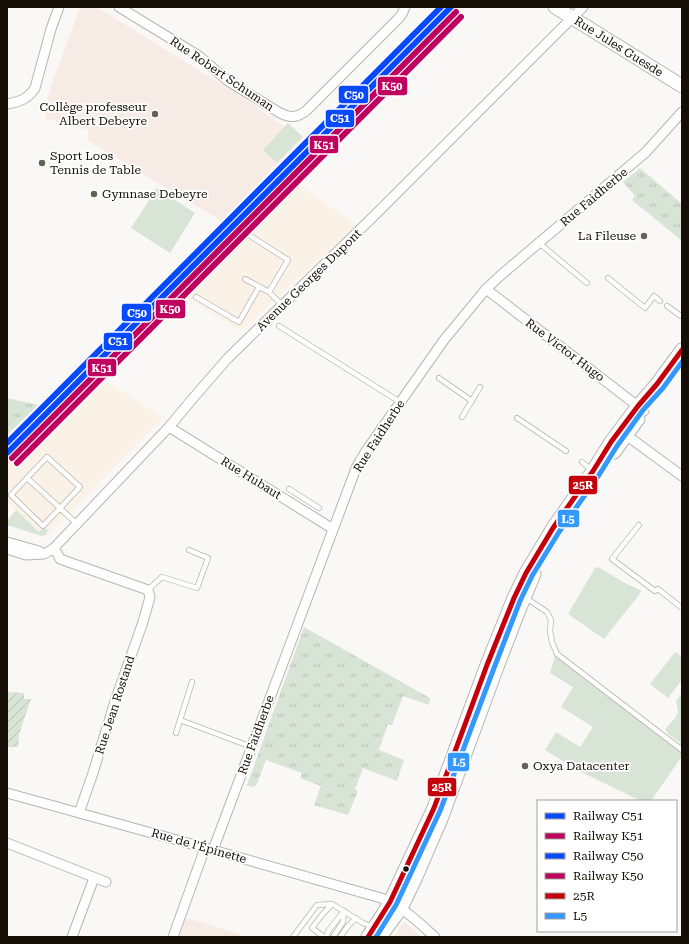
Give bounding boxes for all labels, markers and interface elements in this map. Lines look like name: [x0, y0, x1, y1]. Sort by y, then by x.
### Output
street label: Rue Jules Guesde: [572, 14, 666, 80]
street label: Rue Robert Schuman: [167, 34, 277, 114]
line badge: K50: [377, 76, 408, 96]
text: K50: [382, 80, 402, 93]
line badge: C50: [338, 85, 369, 104]
text: C50: [344, 89, 364, 102]
place label: Collège professeur Albert Debeyre: [39, 100, 147, 128]
marker: Collège professeur Albert Debeyre: [150, 109, 160, 119]
line badge: C51: [325, 109, 355, 128]
text: C51: [330, 112, 350, 125]
line badge: K51: [309, 135, 339, 154]
text: K51: [314, 139, 334, 152]
place label: Sport Loos Tennis de Table: [50, 149, 141, 177]
marker: Sport Loos Tennis de Table: [37, 158, 47, 168]
street label: Rue Faidherbe: [558, 165, 631, 229]
place label: Gymnase Debeyre: [102, 187, 208, 201]
marker: Gymnase Debeyre: [89, 189, 99, 199]
street label: Avenue Georges Dupont: [254, 226, 365, 334]
place label: La Fileuse: [578, 229, 636, 243]
marker: La Fileuse: [639, 231, 649, 241]
line badge: K50: [155, 299, 186, 319]
line badge: C50: [121, 303, 152, 322]
text: K50: [160, 303, 180, 316]
text: C50: [127, 307, 147, 320]
street label: Rue Victor Hugo: [523, 316, 607, 384]
line badge: C51: [103, 332, 133, 351]
text: C51: [108, 335, 128, 348]
line badge: K51: [87, 358, 117, 377]
text: K51: [92, 362, 112, 375]
street label: Rue Faidherbe: [350, 397, 408, 475]
street label: Rue Hubaut: [218, 454, 284, 502]
line badge: 25R: [568, 475, 598, 495]
text: 25R: [573, 479, 593, 492]
line badge: L5: [557, 509, 580, 528]
text: L5: [561, 513, 575, 526]
street label: Rue Jean Rostand: [92, 653, 138, 756]
street label: Rue Faidherbe: [235, 693, 277, 777]
line badge: L5: [447, 752, 470, 772]
text: L5: [452, 756, 466, 769]
place label: Oxya Datacenter: [533, 759, 630, 773]
marker: Oxya Datacenter: [520, 761, 530, 771]
line badge: 25R: [427, 777, 457, 797]
text: 25R: [432, 781, 452, 794]
legend: [537, 800, 677, 932]
text: Railway C51: [573, 809, 644, 823]
street label: Rue de l'Épinette: [150, 826, 249, 866]
text: Railway K51: [573, 829, 644, 843]
text: Railway C50: [573, 849, 644, 863]
unlabelled marker: [401, 864, 411, 874]
text: Railway K50: [573, 869, 644, 883]
text: 25R: [573, 889, 595, 903]
text: L5: [573, 909, 587, 923]

